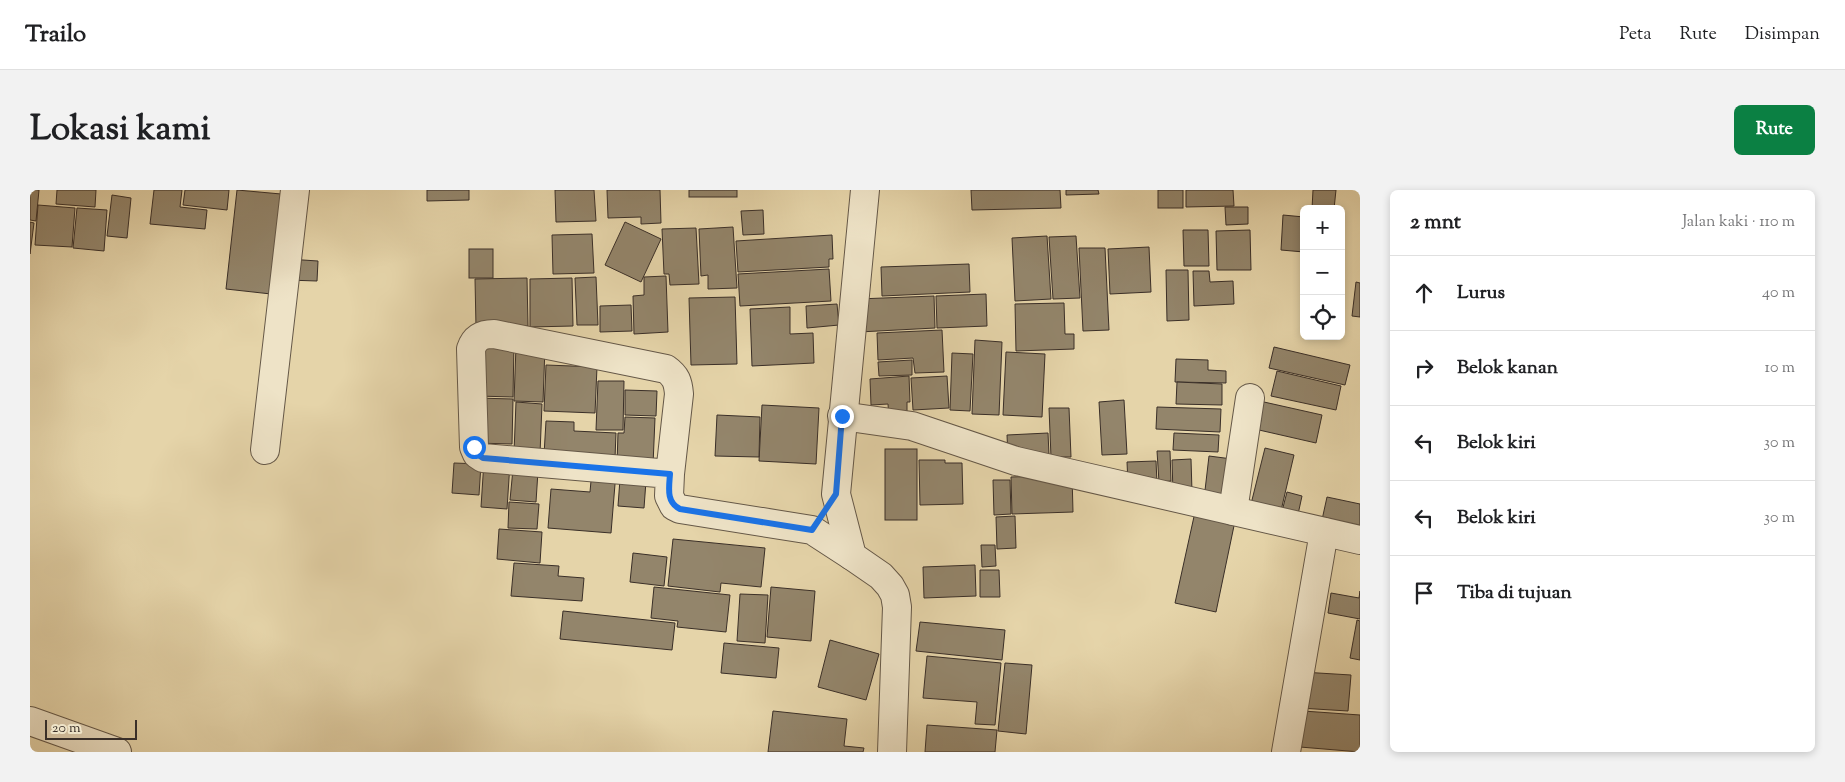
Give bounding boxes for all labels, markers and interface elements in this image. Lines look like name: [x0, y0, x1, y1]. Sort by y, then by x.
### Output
text: Trailo: [25, 18, 86, 52]
text: Peta: [1619, 22, 1651, 48]
text: Rute: [1679, 22, 1717, 48]
text: Disimpan: [1745, 22, 1820, 48]
text: Lokasi kami: [30, 105, 211, 156]
button: Rute: [1734, 105, 1815, 155]
map controls: [1300, 205, 1345, 340]
button: +: [1300, 205, 1345, 250]
text: 2 mnt: [1410, 208, 1461, 238]
text: Jalan kaki · 110 m: [1682, 211, 1795, 234]
button: −: [1300, 250, 1345, 295]
icon: ahead: [1410, 279, 1438, 307]
text: Lurus: [1457, 280, 1505, 307]
text: 40 m: [1762, 282, 1795, 305]
button: locate: [1300, 295, 1345, 340]
icon: right: [1410, 354, 1438, 382]
text: Belok kanan: [1457, 355, 1558, 382]
text: 10 m: [1765, 357, 1795, 380]
route end: [831, 405, 854, 428]
icon: left: [1410, 429, 1438, 457]
text: Belok kiri: [1457, 430, 1536, 457]
text: 30 m: [1764, 432, 1795, 455]
route start: [463, 436, 486, 459]
icon: left: [1410, 504, 1438, 532]
text: Belok kiri: [1457, 505, 1536, 532]
text: 30 m: [1764, 507, 1795, 530]
icon: arrive: [1410, 579, 1438, 607]
text: Tiba di tujuan: [1457, 580, 1572, 607]
scale bar: [45, 717, 138, 740]
text: 20 m: [52, 719, 81, 739]

